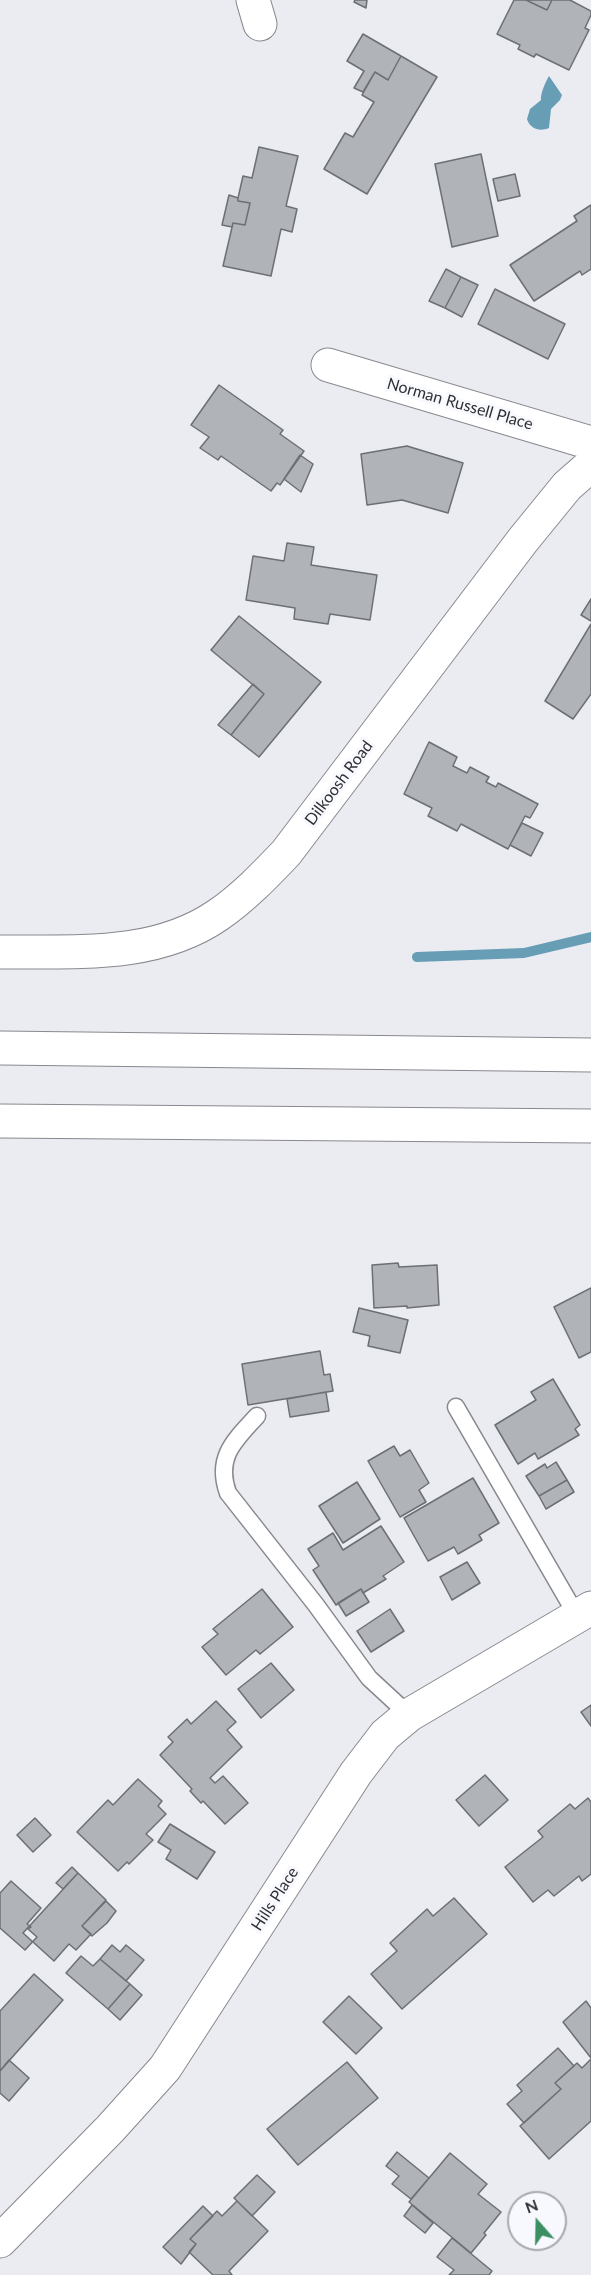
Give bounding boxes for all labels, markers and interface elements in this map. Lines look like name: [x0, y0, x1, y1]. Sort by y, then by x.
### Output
street label: Norman Russell Place: [385, 374, 535, 434]
street label: Dilkoosh Road: [301, 737, 377, 829]
street label: Hills Place: [247, 1864, 303, 1934]
north arrow: [507, 2191, 567, 2251]
text: N: [522, 2194, 540, 2217]

